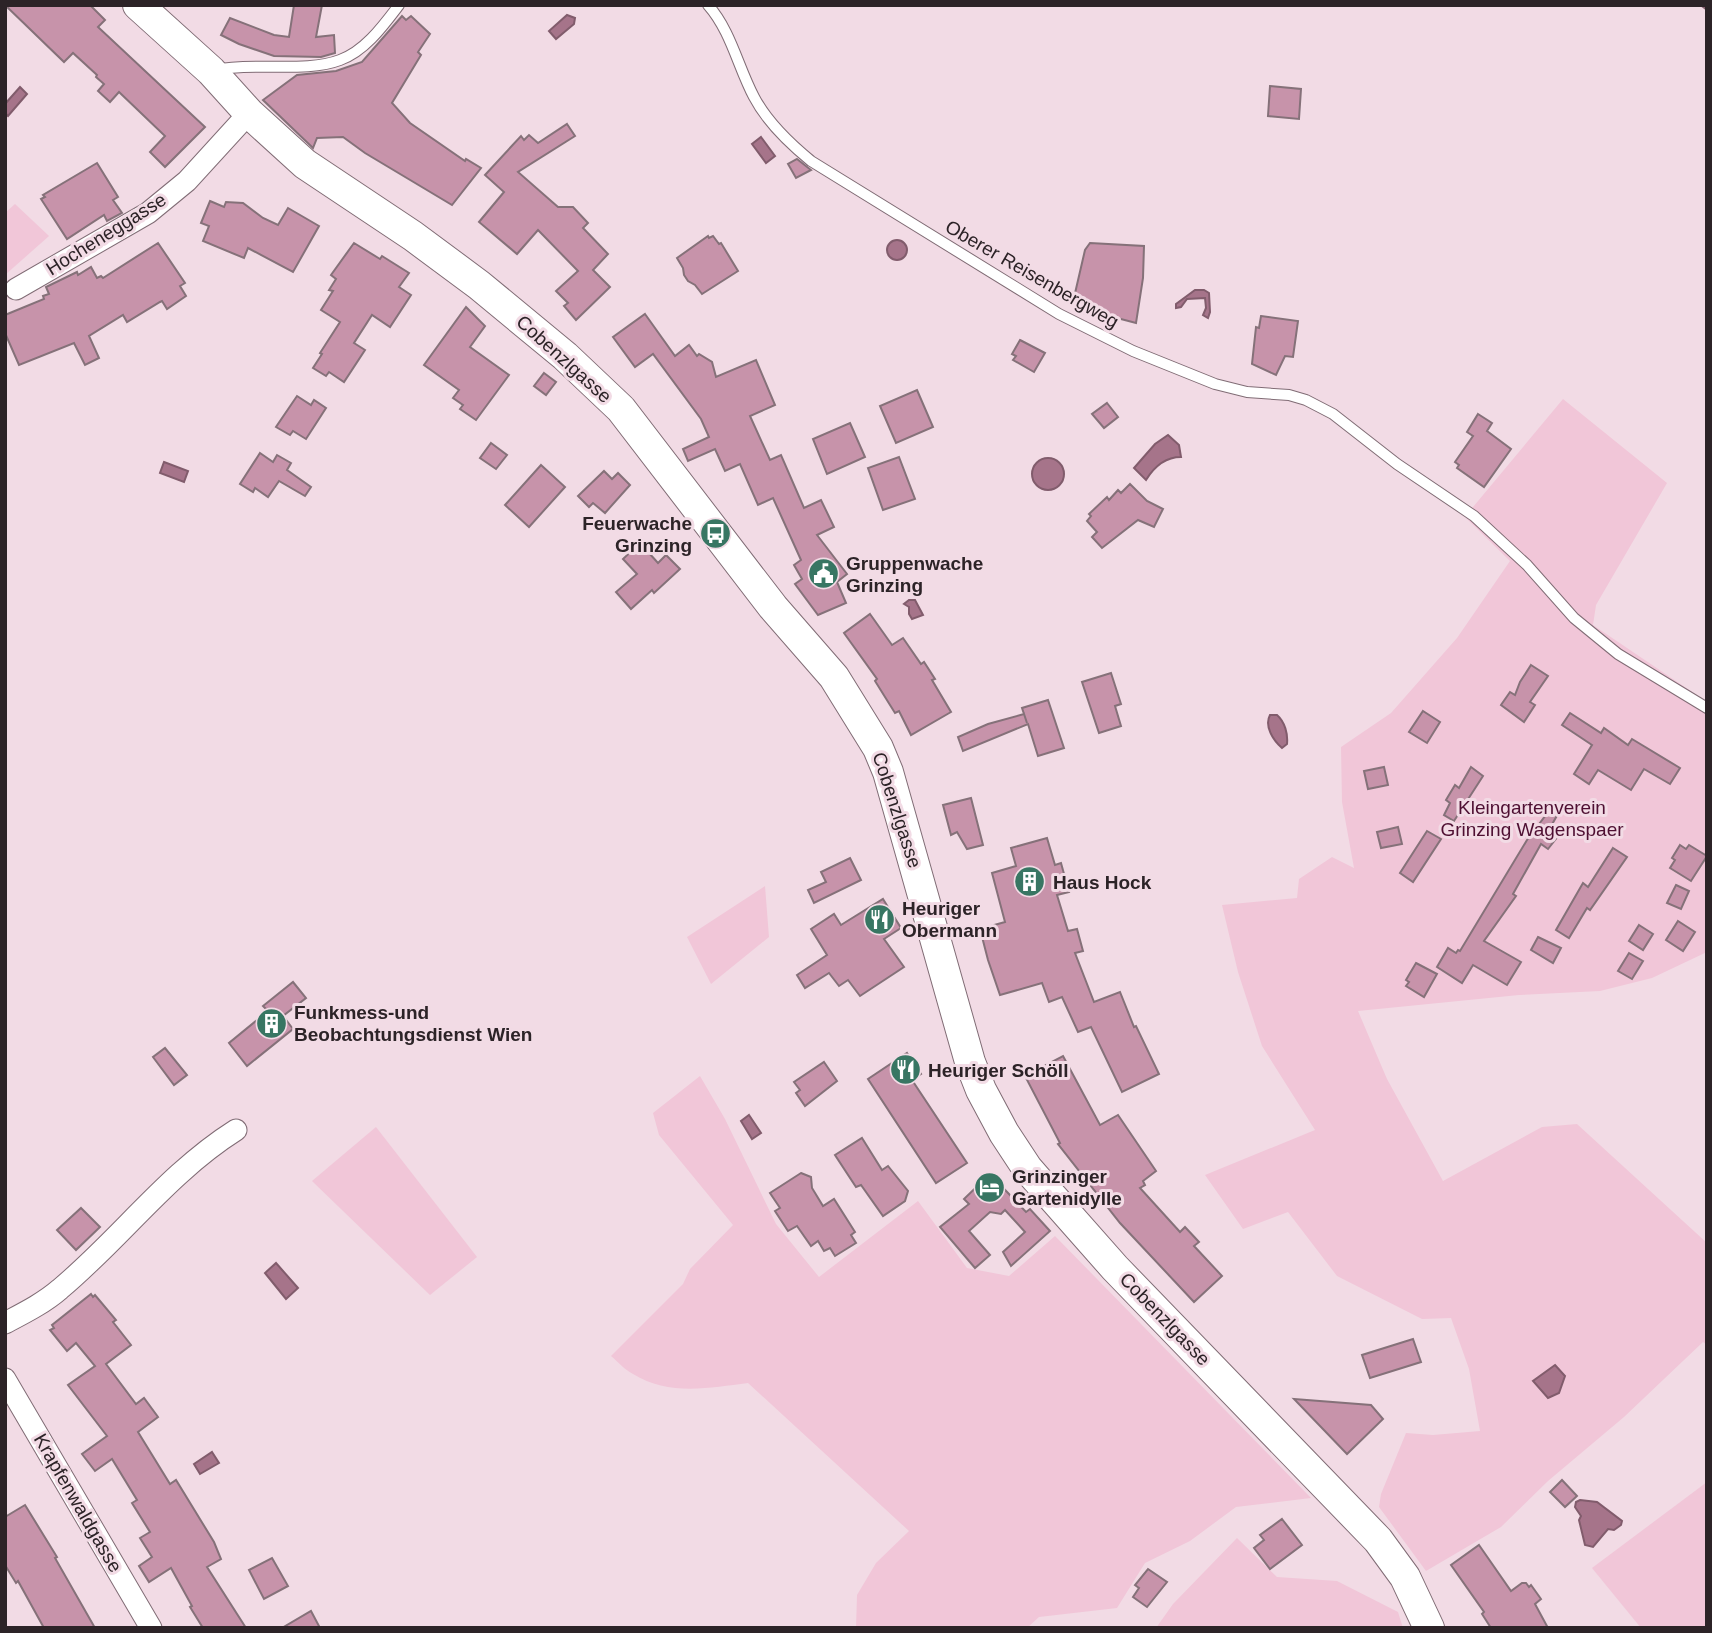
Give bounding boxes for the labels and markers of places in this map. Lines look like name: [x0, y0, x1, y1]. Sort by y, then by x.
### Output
place label: Feuerwache Grinzing: [582, 513, 692, 556]
bus stop icon: Feuerwache Grinzing: [698, 517, 732, 551]
place label: Gruppenwache Grinzing: [846, 553, 983, 596]
public building icon: Gruppenwache Grinzing: [806, 557, 840, 591]
building icon: Haus Hock: [1013, 865, 1047, 899]
place label: Haus Hock: [1053, 872, 1152, 893]
place label: Heuriger Obermann: [902, 898, 997, 941]
restaurant icon: Heuriger Obermann: [862, 902, 896, 936]
place label: Funkmess-und Beobachtungsdienst Wien: [294, 1002, 532, 1045]
building icon: Funkmess-und Beobachtungsdienst Wien: [254, 1006, 288, 1040]
restaurant icon: Heuriger Schöll: [888, 1053, 922, 1087]
place label: Heuriger Schöll: [928, 1060, 1068, 1081]
place label: Grinzinger Gartenidylle: [1012, 1166, 1122, 1209]
hotel icon: Grinzinger Gartenidylle: [972, 1170, 1006, 1204]

